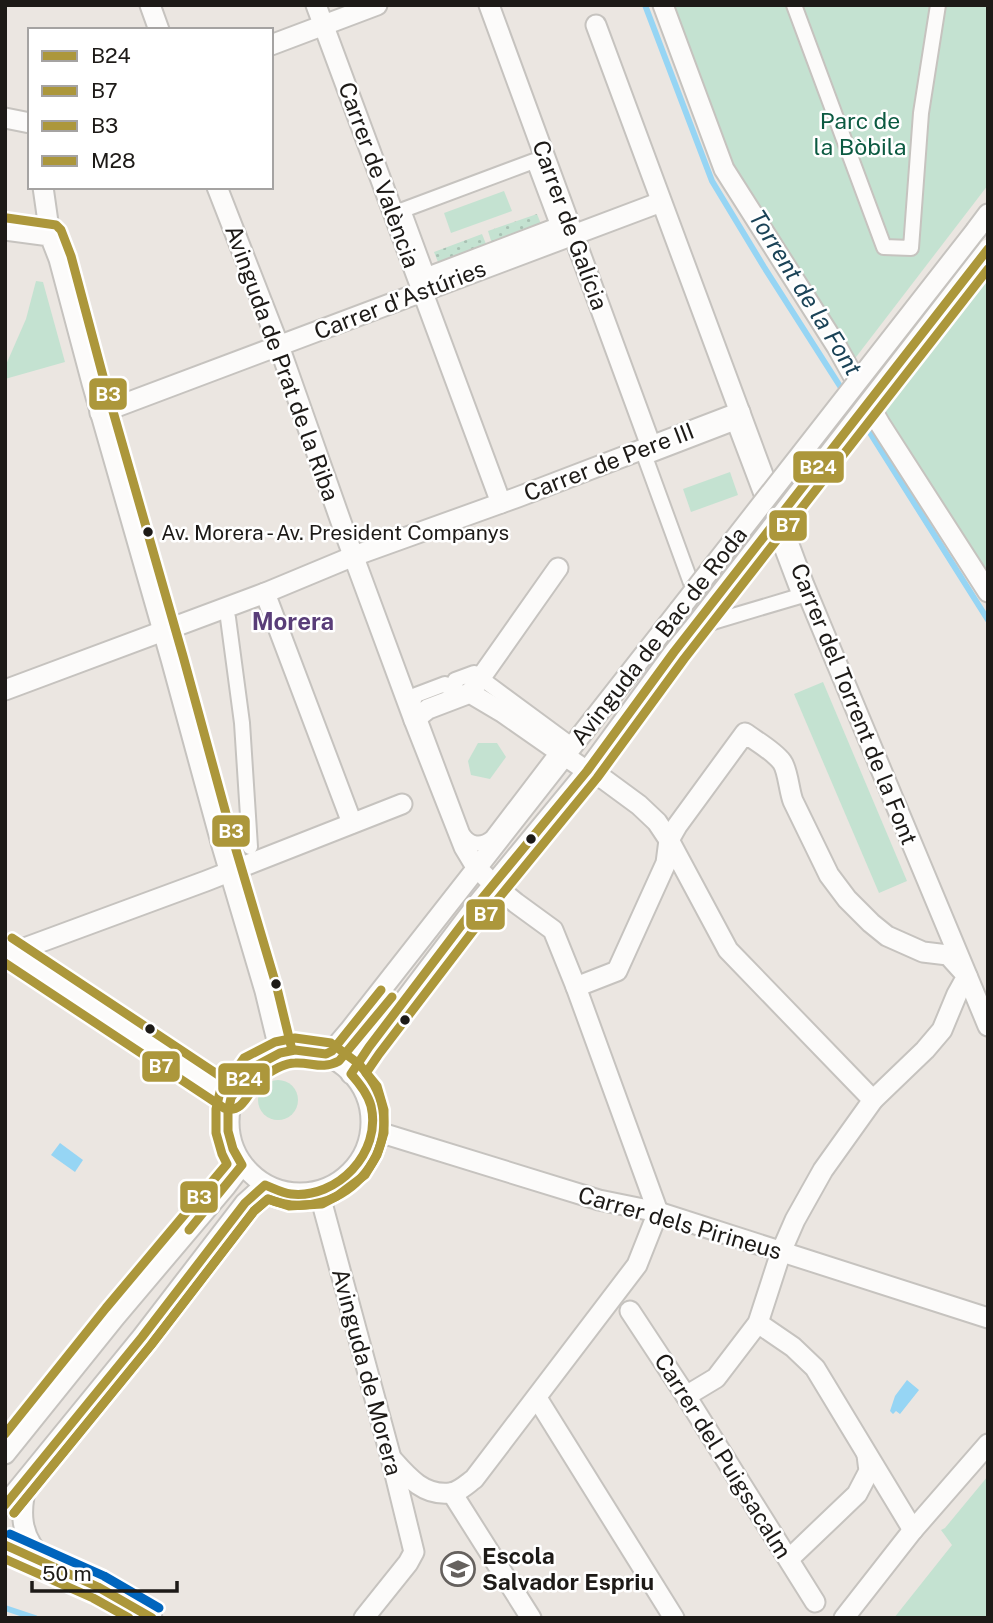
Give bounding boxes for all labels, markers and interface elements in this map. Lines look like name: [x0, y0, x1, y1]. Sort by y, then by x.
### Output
legend: [28, 28, 273, 189]
text: B24: [91, 43, 131, 68]
text: B7: [91, 78, 118, 103]
street label: Carrer de València: [333, 78, 426, 271]
park label: Parc de la Bòbila: [814, 107, 906, 160]
text: B3: [91, 113, 118, 138]
street label: Carrer de Galícia: [527, 136, 614, 313]
text: M28: [91, 148, 136, 173]
water label: Torrent de la Font: [744, 205, 868, 380]
street label: Avinguda de Prat de la Riba: [220, 221, 345, 504]
street label: Carrer d'Astúries: [310, 254, 489, 345]
line badge: B3: [88, 377, 128, 411]
text: B3: [95, 383, 121, 405]
street label: Carrer de Pere III: [520, 417, 698, 506]
line badge: B24: [792, 450, 845, 484]
text: B24: [799, 456, 837, 478]
line badge: B7: [768, 509, 808, 542]
text: B7: [776, 514, 801, 536]
place label: Av. Morera - Av. President Companys: [161, 520, 509, 545]
street label: Avinguda de Bac de Roda: [565, 521, 752, 750]
marker: Av. Morera - Av. President Companys: [141, 525, 155, 539]
street label: Carrer del Torrent de la Font: [786, 559, 923, 848]
district label: Morera: [252, 607, 334, 635]
line badge: B3: [211, 814, 251, 848]
text: B3: [218, 820, 244, 842]
unlabelled marker: [524, 832, 538, 846]
line badge: B7: [465, 898, 506, 931]
text: B7: [474, 903, 499, 925]
unlabelled marker: [269, 977, 283, 991]
unlabelled marker: [398, 1013, 412, 1027]
unlabelled marker: [143, 1022, 157, 1036]
line badge: B7: [141, 1050, 181, 1083]
text: B7: [149, 1055, 174, 1077]
line badge: B24: [217, 1062, 271, 1096]
text: B24: [225, 1068, 263, 1090]
line badge: B3: [179, 1180, 219, 1214]
street label: Carrer dels Pirineus: [575, 1181, 785, 1265]
text: B3: [186, 1186, 212, 1208]
street label: Avinguda de Morera: [327, 1265, 408, 1478]
street label: Carrer del Puigsacalm: [649, 1348, 798, 1563]
place label: Escola Salvador Espriu: [482, 1542, 654, 1595]
scale bar: [32, 1550, 177, 1594]
school or university icon: Escola Salvador Espriu: [439, 1550, 477, 1588]
text: 50 m: [42, 1561, 92, 1586]

